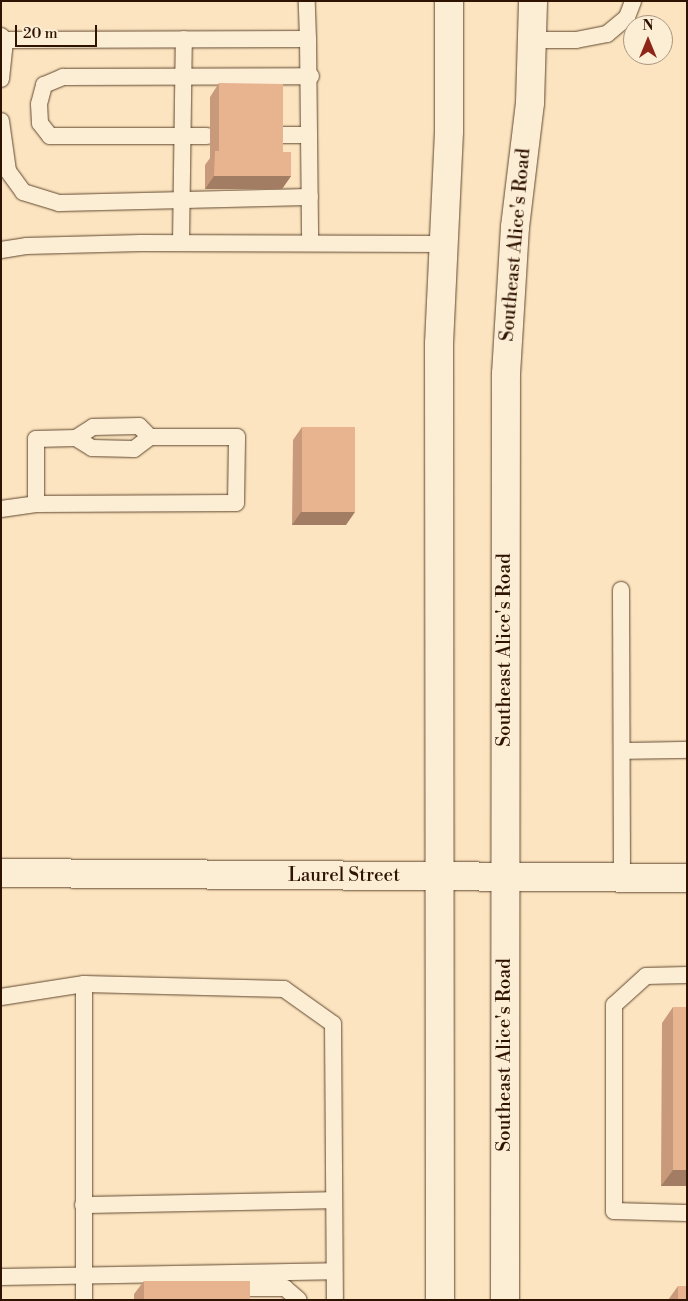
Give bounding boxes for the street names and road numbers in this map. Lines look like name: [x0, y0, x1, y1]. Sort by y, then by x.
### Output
street label: Southeast Alice's Road: [496, 148, 536, 342]
street label: Southeast Alice's Road: [494, 553, 516, 747]
street label: Laurel Street: [288, 865, 400, 887]
street label: Southeast Alice's Road: [494, 958, 516, 1152]

